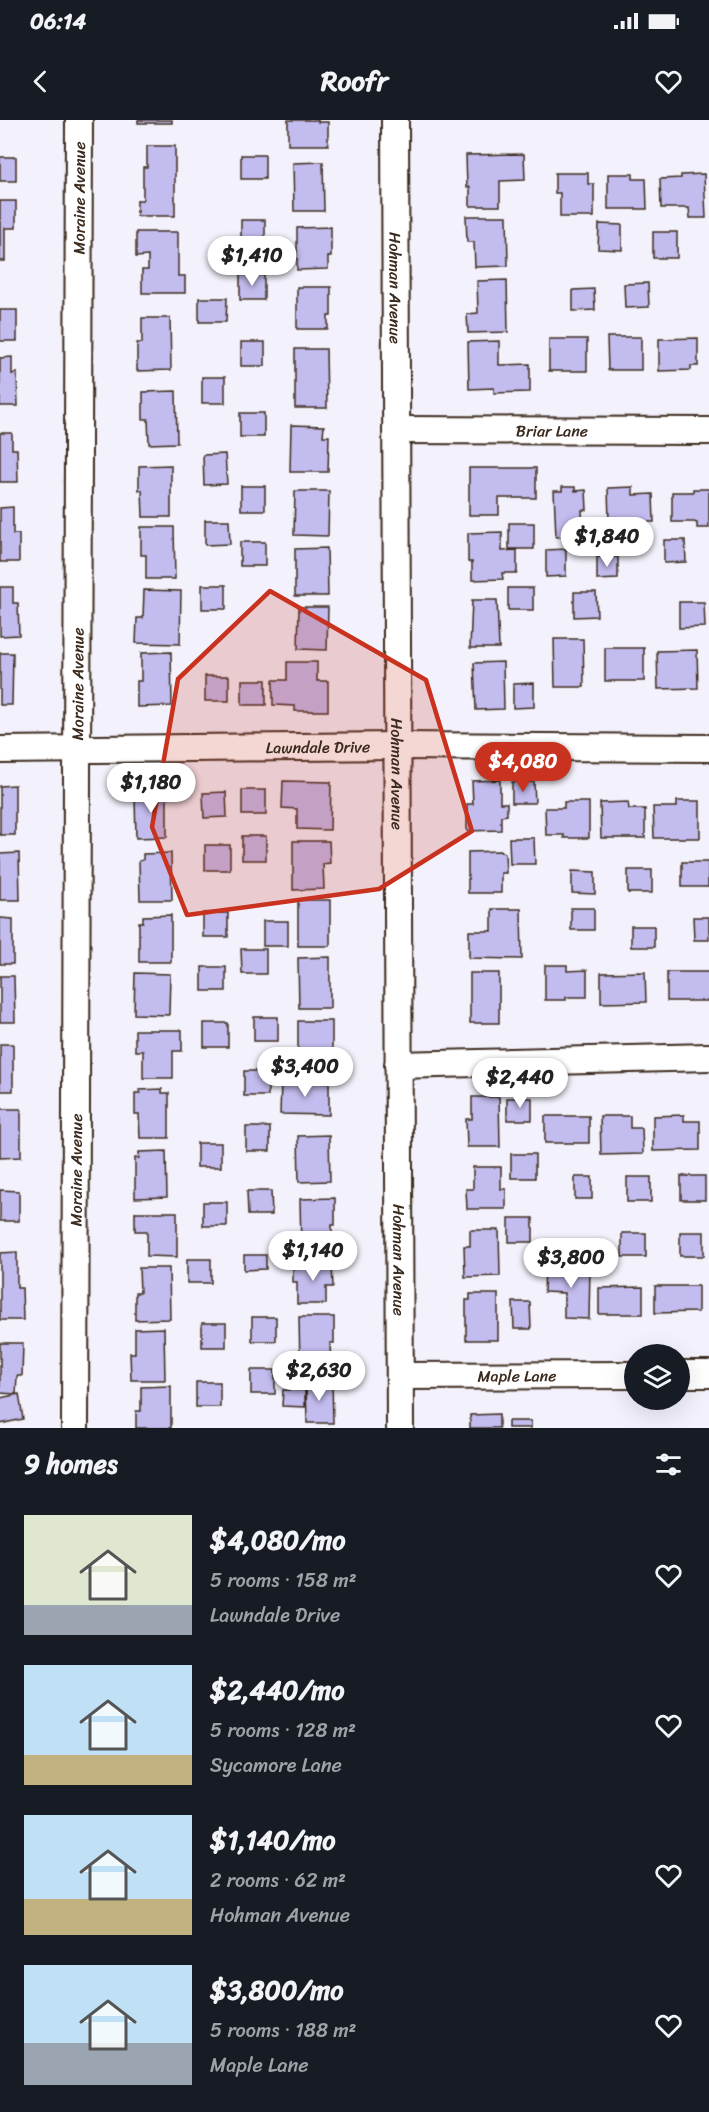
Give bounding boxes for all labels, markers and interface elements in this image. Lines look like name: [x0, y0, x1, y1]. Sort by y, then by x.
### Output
text: 06:14: [30, 2, 86, 41]
text: Roofr: [321, 57, 388, 105]
icon: back: [24, 65, 57, 98]
icon: heart: [652, 65, 685, 98]
street label: Moraine Avenue: [65, 142, 94, 254]
street label: Hohman Avenue: [380, 232, 410, 344]
pin: $1,410: [203, 236, 301, 287]
text: $1,410: [221, 238, 283, 273]
street label: Briar Lane: [516, 416, 588, 446]
pin: $1,840: [558, 517, 656, 568]
text: $1,840: [575, 519, 639, 554]
street label: Moraine Avenue: [63, 628, 92, 740]
street label: Hohman Avenue: [382, 718, 412, 830]
street label: Lawndale Drive: [266, 732, 370, 762]
pin: $4,080: [474, 742, 572, 793]
text: $4,080: [489, 744, 557, 779]
pin: $1,180: [102, 763, 200, 814]
text: $1,180: [121, 765, 181, 800]
pin: $3,400: [256, 1047, 354, 1098]
text: $3,400: [271, 1049, 339, 1084]
pin: $2,440: [471, 1058, 569, 1109]
text: $2,440: [486, 1060, 554, 1095]
street label: Moraine Avenue: [62, 1114, 91, 1226]
street label: Hohman Avenue: [384, 1204, 414, 1316]
pin: $1,140: [264, 1231, 362, 1282]
text: $1,140: [282, 1233, 344, 1268]
pin: $3,800: [522, 1238, 620, 1289]
text: $3,800: [537, 1240, 605, 1275]
map controls: [624, 1344, 690, 1410]
button: layers: [624, 1344, 690, 1410]
pin: $2,630: [270, 1351, 368, 1402]
text: $2,630: [286, 1353, 352, 1388]
street label: Maple Lane: [477, 1361, 557, 1391]
text: 9 homes: [24, 1441, 118, 1487]
icon: filters: [652, 1448, 685, 1481]
text: $4,080/mo: [210, 1517, 345, 1563]
icon: home: [72, 1539, 144, 1611]
icon: heart: [652, 1559, 685, 1592]
text: 5 rooms · 158 m²: [210, 1563, 357, 1598]
text: Lawndale Drive: [210, 1598, 340, 1633]
text: $2,440/mo: [210, 1667, 345, 1713]
icon: home: [72, 1689, 144, 1761]
icon: heart: [652, 1709, 685, 1742]
text: 5 rooms · 128 m²: [210, 1713, 356, 1748]
text: Sycamore Lane: [210, 1748, 342, 1783]
text: $1,140/mo: [210, 1817, 336, 1863]
icon: home: [72, 1839, 144, 1911]
icon: heart: [652, 1859, 685, 1892]
text: 2 rooms · 62 m²: [210, 1863, 346, 1898]
text: Hohman Avenue: [210, 1898, 350, 1933]
text: $3,800/mo: [210, 1967, 343, 2013]
icon: home: [72, 1989, 144, 2061]
icon: heart: [652, 2009, 685, 2042]
text: 5 rooms · 188 m²: [210, 2013, 356, 2048]
text: Maple Lane: [210, 2048, 309, 2083]

